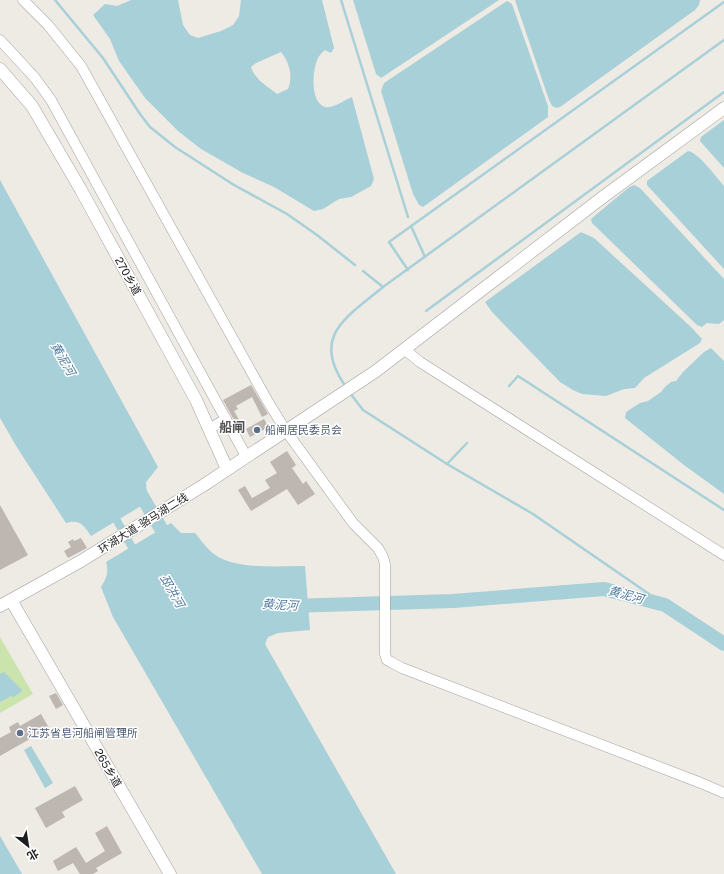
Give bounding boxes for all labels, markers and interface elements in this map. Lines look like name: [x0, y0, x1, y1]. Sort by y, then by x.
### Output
street label: 270乡道: [113, 255, 143, 297]
water label: 黄泥河: [48, 340, 79, 380]
district label: 船闸: [219, 420, 245, 435]
place label: 船闸居民委员会: [265, 424, 342, 436]
marker: 船闸居民委员会: [252, 425, 262, 435]
street label: 环湖大道-骆马湖二线: [96, 491, 190, 555]
water label: 邳洪河: [157, 572, 188, 612]
water label: 黄泥河: [607, 584, 647, 607]
water label: 黄泥河: [262, 597, 300, 613]
place label: 江苏省皂河船闸管理所: [28, 727, 138, 739]
marker: 江苏省皂河船闸管理所: [15, 728, 25, 738]
street label: 265乡道: [92, 747, 124, 789]
north arrow: [8, 826, 48, 866]
text: 北: [25, 847, 41, 863]

